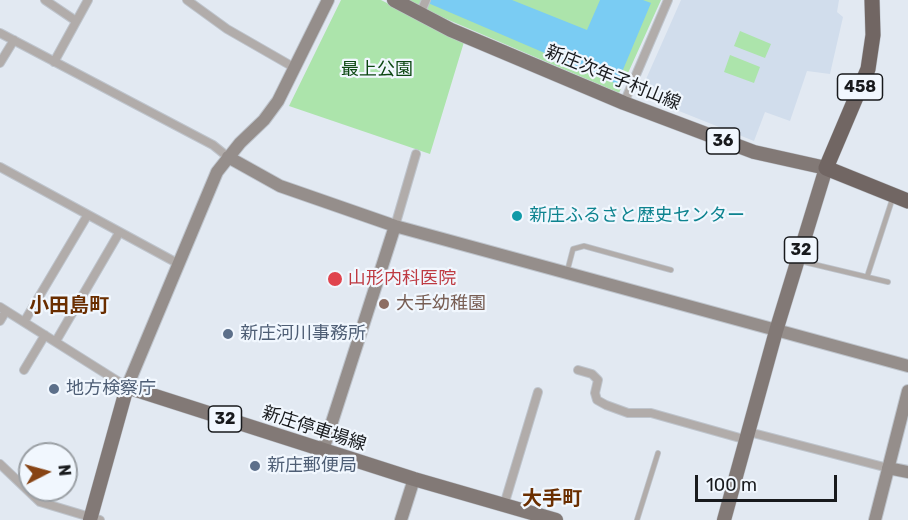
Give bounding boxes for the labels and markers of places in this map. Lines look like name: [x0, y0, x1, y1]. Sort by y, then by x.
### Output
place label: 新庄ふるさと歴史センター: [529, 205, 745, 227]
marker: 新庄ふるさと歴史センター: [510, 209, 524, 223]
place label: 山形内科医院: [348, 268, 456, 290]
marker: 山形内科医院: [326, 270, 344, 288]
place label: 大手幼稚園: [396, 293, 486, 315]
marker: 大手幼稚園: [377, 297, 391, 311]
place label: 新庄河川事務所: [240, 323, 366, 345]
marker: 新庄河川事務所: [221, 327, 235, 341]
place label: 地方検察庁: [66, 378, 156, 400]
marker: 地方検察庁: [47, 382, 61, 396]
place label: 新庄郵便局: [267, 455, 357, 477]
marker: 新庄郵便局: [248, 459, 262, 473]

